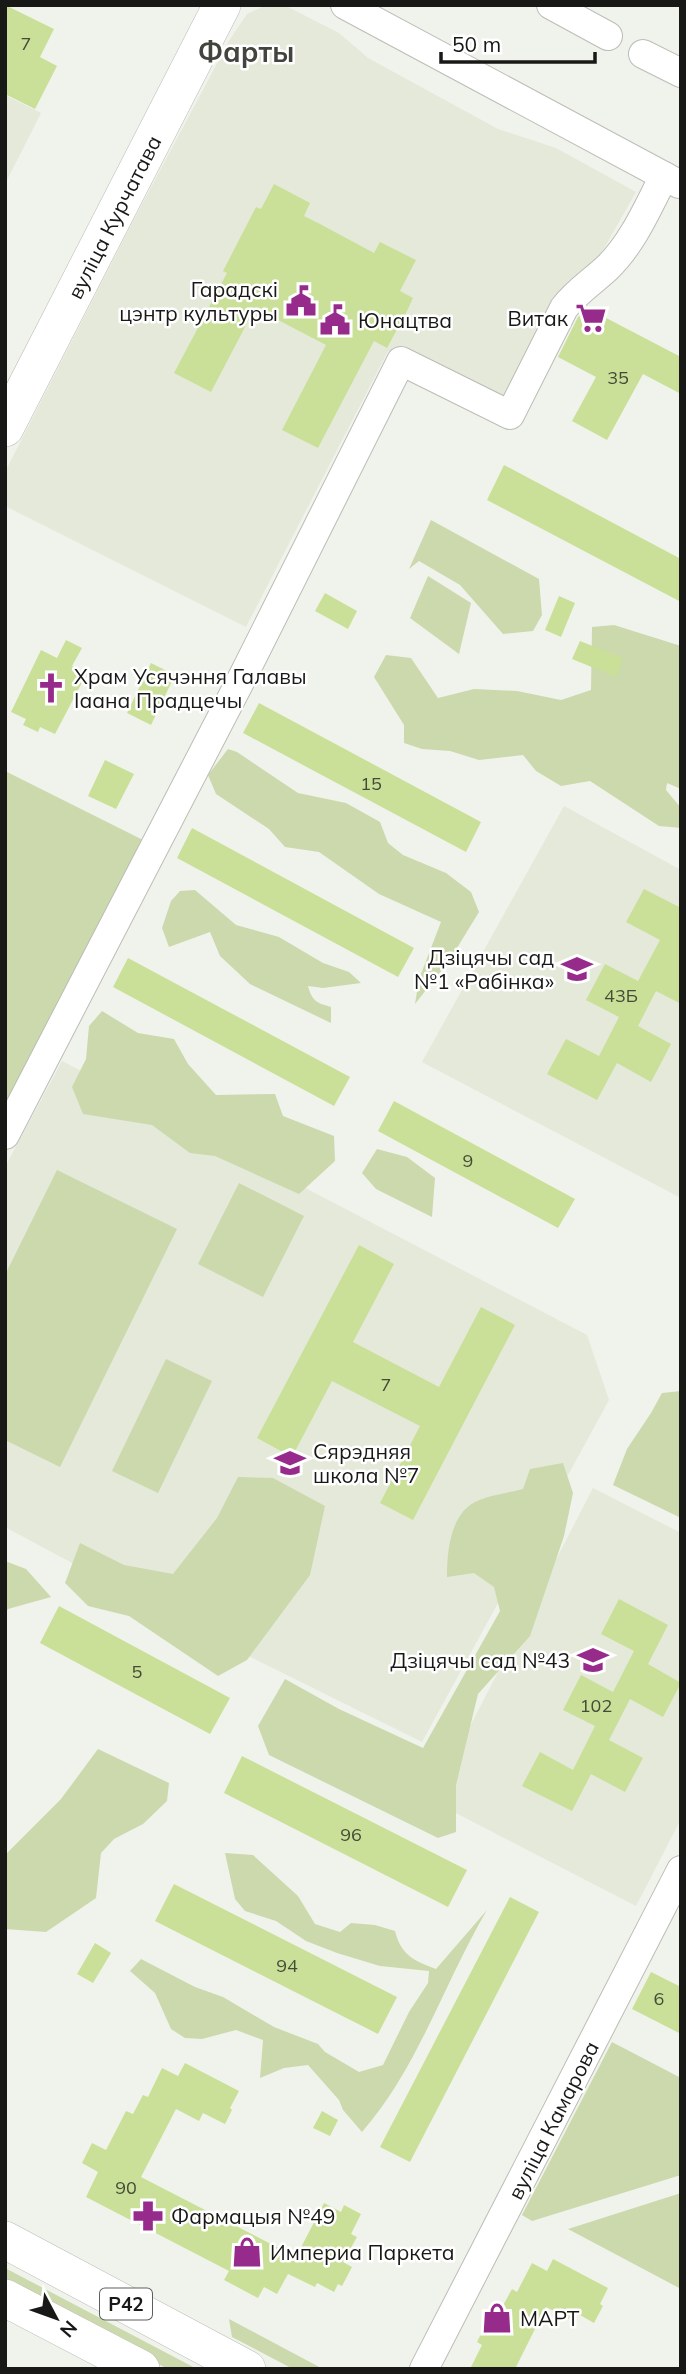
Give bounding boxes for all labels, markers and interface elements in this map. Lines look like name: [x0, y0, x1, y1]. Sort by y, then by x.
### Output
scale bar: [441, 21, 595, 65]
text: 50 m: [452, 31, 501, 57]
house number: 7: [21, 32, 31, 55]
district label: Фарты: [198, 34, 294, 69]
street label: вуліца Курчатава: [62, 131, 166, 303]
place label: Гарадскі цэнтр культуры: [119, 276, 278, 326]
public building icon: Гарадскі цэнтр культуры: [284, 284, 318, 318]
supermarket icon: Витак: [574, 301, 608, 335]
public building icon: Юнацтва: [318, 303, 352, 337]
place label: Витак: [508, 305, 569, 331]
place label: Юнацтва: [358, 307, 452, 333]
house number: 35: [607, 366, 629, 389]
place label: Храм Усячэння Галавы Іаана Прадцечы: [74, 663, 307, 713]
church icon: Храм Усячэння Галавы Іаана Прадцечы: [34, 671, 68, 705]
house number: 15: [360, 772, 382, 795]
place label: Дзіцячы сад №1 «Рабінка»: [414, 944, 554, 994]
school or university icon: Дзіцячы сад №1 «Рабінка»: [560, 952, 594, 986]
house number: 43Б: [604, 984, 638, 1007]
house number: 9: [463, 1149, 473, 1172]
house number: 7: [381, 1373, 391, 1396]
place label: Сярэдняя школа №7: [313, 1438, 419, 1488]
school or university icon: Сярэдняя школа №7: [273, 1446, 307, 1480]
school or university icon: Дзіцячы сад №43: [576, 1643, 610, 1677]
place label: Дзіцячы сад №43: [390, 1647, 570, 1673]
house number: 5: [132, 1660, 143, 1683]
house number: 102: [580, 1694, 612, 1717]
house number: 96: [340, 1823, 362, 1846]
house number: 94: [276, 1954, 298, 1977]
house number: 6: [654, 1987, 664, 2010]
street label: вуліца Камарова: [502, 2036, 604, 2204]
house number: 90: [115, 2176, 137, 2199]
pharmacy icon: Фармацыя №49: [131, 2199, 165, 2233]
place label: Фармацыя №49: [171, 2203, 335, 2229]
shop icon: Империа Паркета: [230, 2235, 264, 2269]
place label: Империа Паркета: [270, 2239, 455, 2265]
north arrow: [21, 2283, 91, 2353]
road number: Р42: [100, 2288, 152, 2320]
shop icon: МАРТ: [480, 2301, 514, 2335]
place label: МАРТ: [520, 2305, 580, 2331]
text: N: [55, 2316, 83, 2342]

